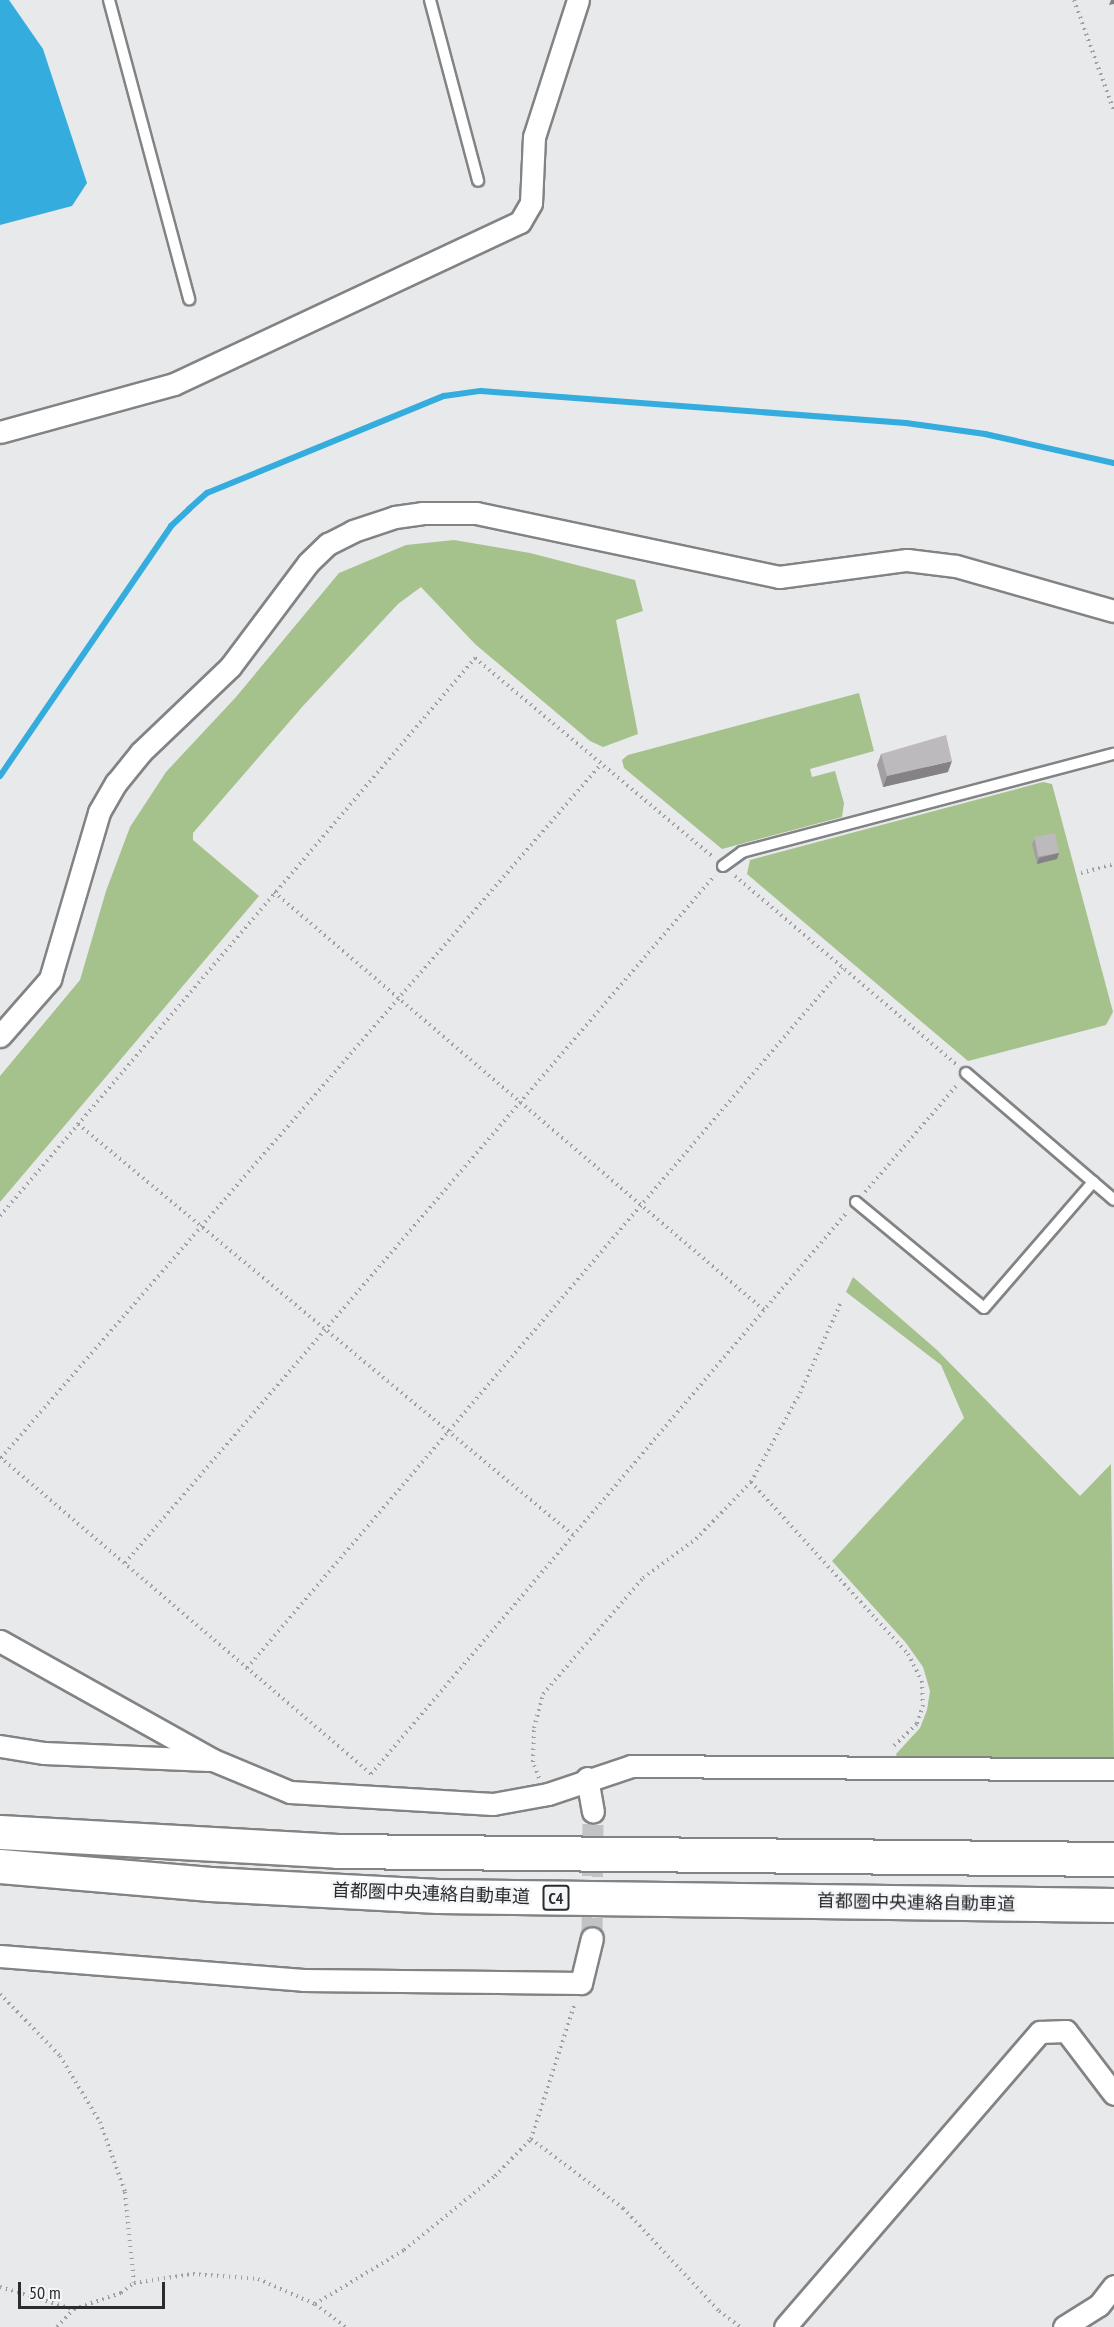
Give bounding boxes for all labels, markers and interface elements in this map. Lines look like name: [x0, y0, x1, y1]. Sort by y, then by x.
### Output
street label: 首都圏中央連絡自動車道: [332, 1880, 530, 1908]
road number: C4: [542, 1885, 570, 1911]
street label: 首都圏中央連絡自動車道: [817, 1890, 1015, 1916]
scale bar: [21, 2270, 168, 2308]
text: 50 m: [29, 2281, 61, 2304]

